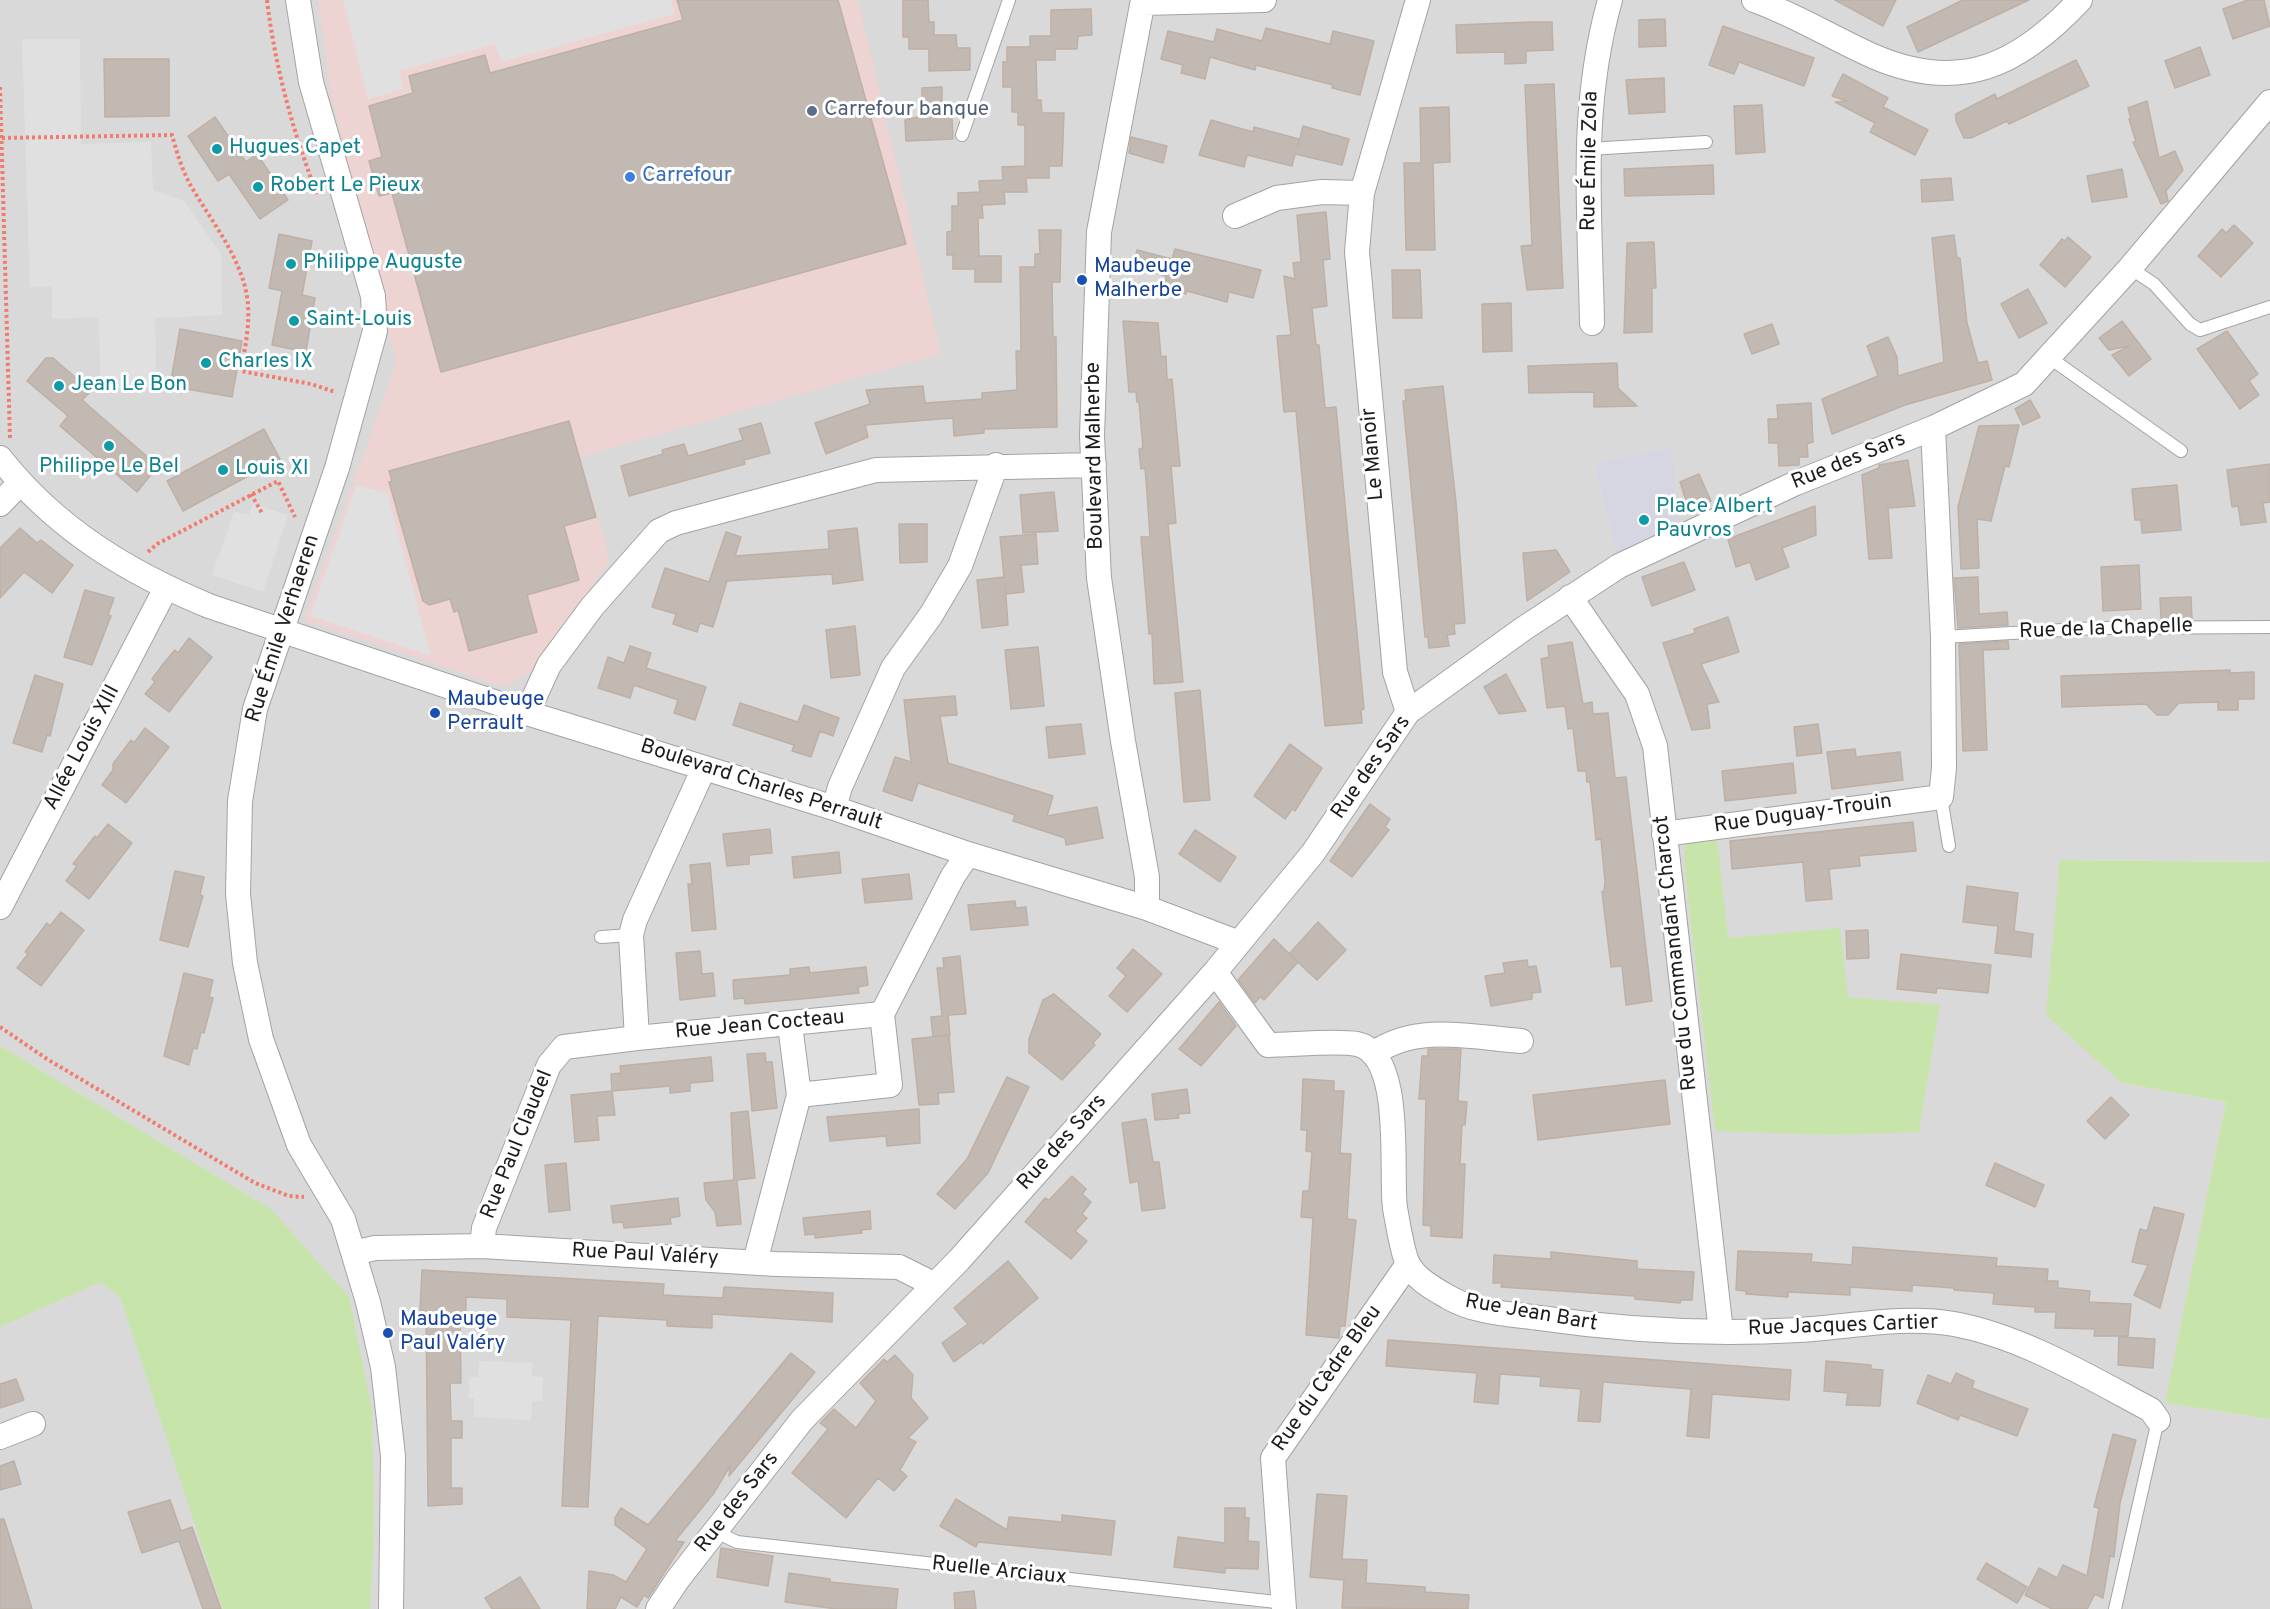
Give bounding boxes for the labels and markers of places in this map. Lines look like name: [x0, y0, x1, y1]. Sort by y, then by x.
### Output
place label: Carrefour banque: [824, 98, 989, 124]
marker: Carrefour banque: [805, 104, 819, 118]
place label: Hugues Capet: [229, 136, 361, 162]
marker: Hugues Capet: [210, 142, 224, 156]
place label: Carrefour: [642, 164, 732, 190]
marker: Carrefour: [623, 170, 637, 184]
place label: Robert Le Pieux: [270, 174, 421, 200]
marker: Robert Le Pieux: [251, 180, 265, 194]
place label: Philippe Auguste: [303, 251, 463, 277]
place label: Maubeuge Malherbe: [1094, 255, 1191, 305]
marker: Philippe Auguste: [284, 257, 298, 271]
marker: Maubeuge Malherbe: [1075, 273, 1089, 287]
place label: Saint-Louis: [306, 308, 412, 334]
marker: Saint-Louis: [287, 314, 301, 328]
place label: Charles IX: [218, 350, 313, 376]
marker: Charles IX: [199, 356, 213, 370]
place label: Jean Le Bon: [71, 373, 187, 399]
marker: Jean Le Bon: [52, 379, 66, 393]
marker: Philippe Le Bel: [102, 439, 116, 453]
place label: Philippe Le Bel: [39, 455, 179, 481]
place label: Louis XI: [235, 457, 309, 483]
marker: Louis XI: [216, 463, 230, 477]
place label: Place Albert Pauvros: [1656, 495, 1773, 545]
marker: Place Albert Pauvros: [1637, 513, 1651, 527]
place label: Maubeuge Perrault: [447, 688, 544, 738]
marker: Maubeuge Perrault: [428, 706, 442, 720]
place label: Maubeuge Paul Valéry: [400, 1308, 506, 1358]
marker: Maubeuge Paul Valéry: [381, 1326, 395, 1340]

